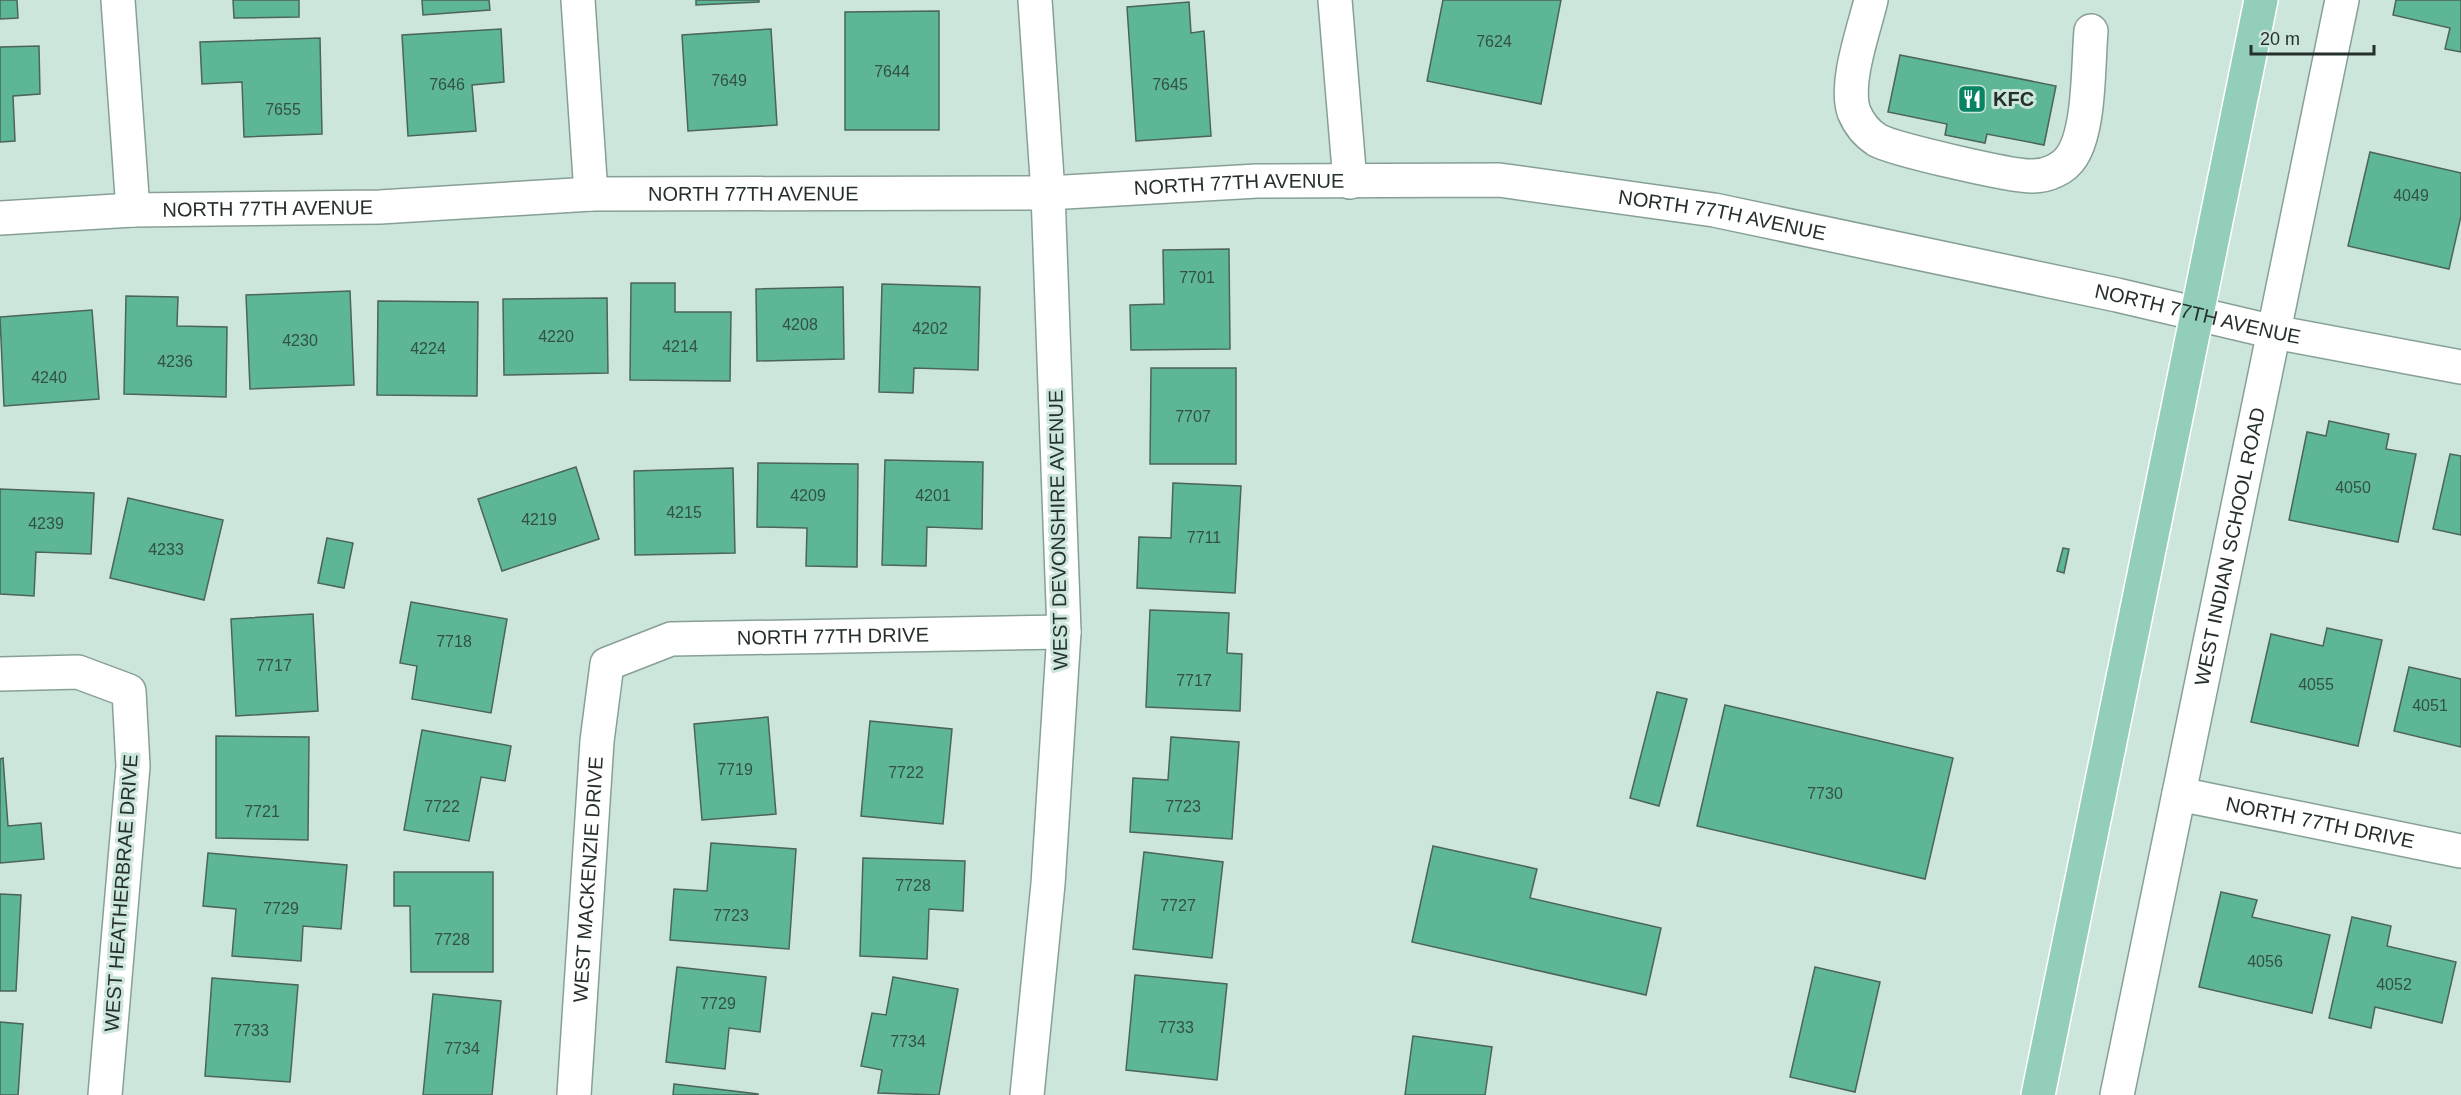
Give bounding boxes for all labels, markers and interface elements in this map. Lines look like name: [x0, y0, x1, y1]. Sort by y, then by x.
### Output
scale bar: [2251, 18, 2374, 56]
text: 20 m: [2260, 29, 2300, 49]
house number: 7624: [1476, 33, 1512, 50]
house number: 7644: [874, 63, 910, 80]
house number: 7649: [711, 72, 747, 89]
house number: 7646: [429, 76, 465, 93]
house number: 7645: [1152, 76, 1188, 93]
restaurant icon: KFC: [1956, 83, 1988, 115]
place label: KFC: [1993, 88, 2034, 110]
house number: 7655: [265, 101, 301, 118]
street label: NORTH 77TH AVENUE: [1133, 170, 1344, 199]
street label: NORTH 77TH AVENUE: [648, 182, 859, 205]
street label: NORTH 77TH AVENUE: [1617, 186, 1828, 244]
house number: 4049: [2393, 187, 2429, 204]
street label: NORTH 77TH AVENUE: [162, 196, 373, 221]
house number: 7701: [1179, 269, 1215, 286]
street label: NORTH 77TH AVENUE: [2093, 280, 2303, 348]
house number: 4208: [782, 316, 818, 333]
house number: 4202: [912, 320, 948, 337]
house number: 4220: [538, 328, 574, 345]
house number: 4230: [282, 332, 318, 349]
house number: 4214: [662, 338, 698, 355]
house number: 4224: [410, 340, 446, 357]
house number: 4236: [157, 353, 193, 370]
house number: 4240: [31, 369, 67, 386]
street label: WEST DEVONSHIRE AVENUE: [1045, 390, 1071, 670]
street label: WEST INDIAN SCHOOL ROAD: [2190, 405, 2269, 688]
house number: 7707: [1175, 408, 1211, 425]
house number: 4050: [2335, 479, 2371, 496]
house number: 4209: [790, 487, 826, 504]
house number: 4201: [915, 487, 951, 504]
house number: 4215: [666, 504, 702, 521]
house number: 4219: [521, 511, 557, 528]
house number: 4239: [28, 515, 64, 532]
house number: 7711: [1187, 529, 1221, 546]
house number: 4233: [148, 541, 184, 558]
street label: NORTH 77TH DRIVE: [737, 623, 929, 649]
house number: 7718: [436, 633, 472, 650]
house number: 7717: [256, 657, 292, 674]
house number: 7717: [1176, 672, 1212, 689]
house number: 4055: [2298, 676, 2334, 693]
house number: 4051: [2412, 697, 2448, 714]
street label: WEST HEATHERBRAE DRIVE: [100, 753, 142, 1033]
street label: WEST MACKENZIE DRIVE: [569, 756, 607, 1003]
house number: 7719: [717, 761, 753, 778]
house number: 7722: [888, 764, 924, 781]
house number: 7730: [1807, 785, 1843, 802]
street label: NORTH 77TH DRIVE: [2224, 793, 2416, 852]
house number: 7722: [424, 798, 460, 815]
house number: 7723: [1165, 798, 1201, 815]
house number: 7721: [244, 803, 280, 820]
house number: 7728: [895, 877, 931, 894]
house number: 7727: [1160, 897, 1196, 914]
house number: 7729: [263, 900, 299, 917]
house number: 7723: [713, 907, 749, 924]
house number: 7728: [434, 931, 470, 948]
house number: 4056: [2247, 953, 2283, 970]
house number: 4052: [2376, 976, 2412, 993]
house number: 7729: [700, 995, 736, 1012]
house number: 7733: [1158, 1019, 1194, 1036]
house number: 7733: [233, 1022, 269, 1039]
house number: 7734: [890, 1033, 926, 1050]
house number: 7734: [444, 1040, 480, 1057]

